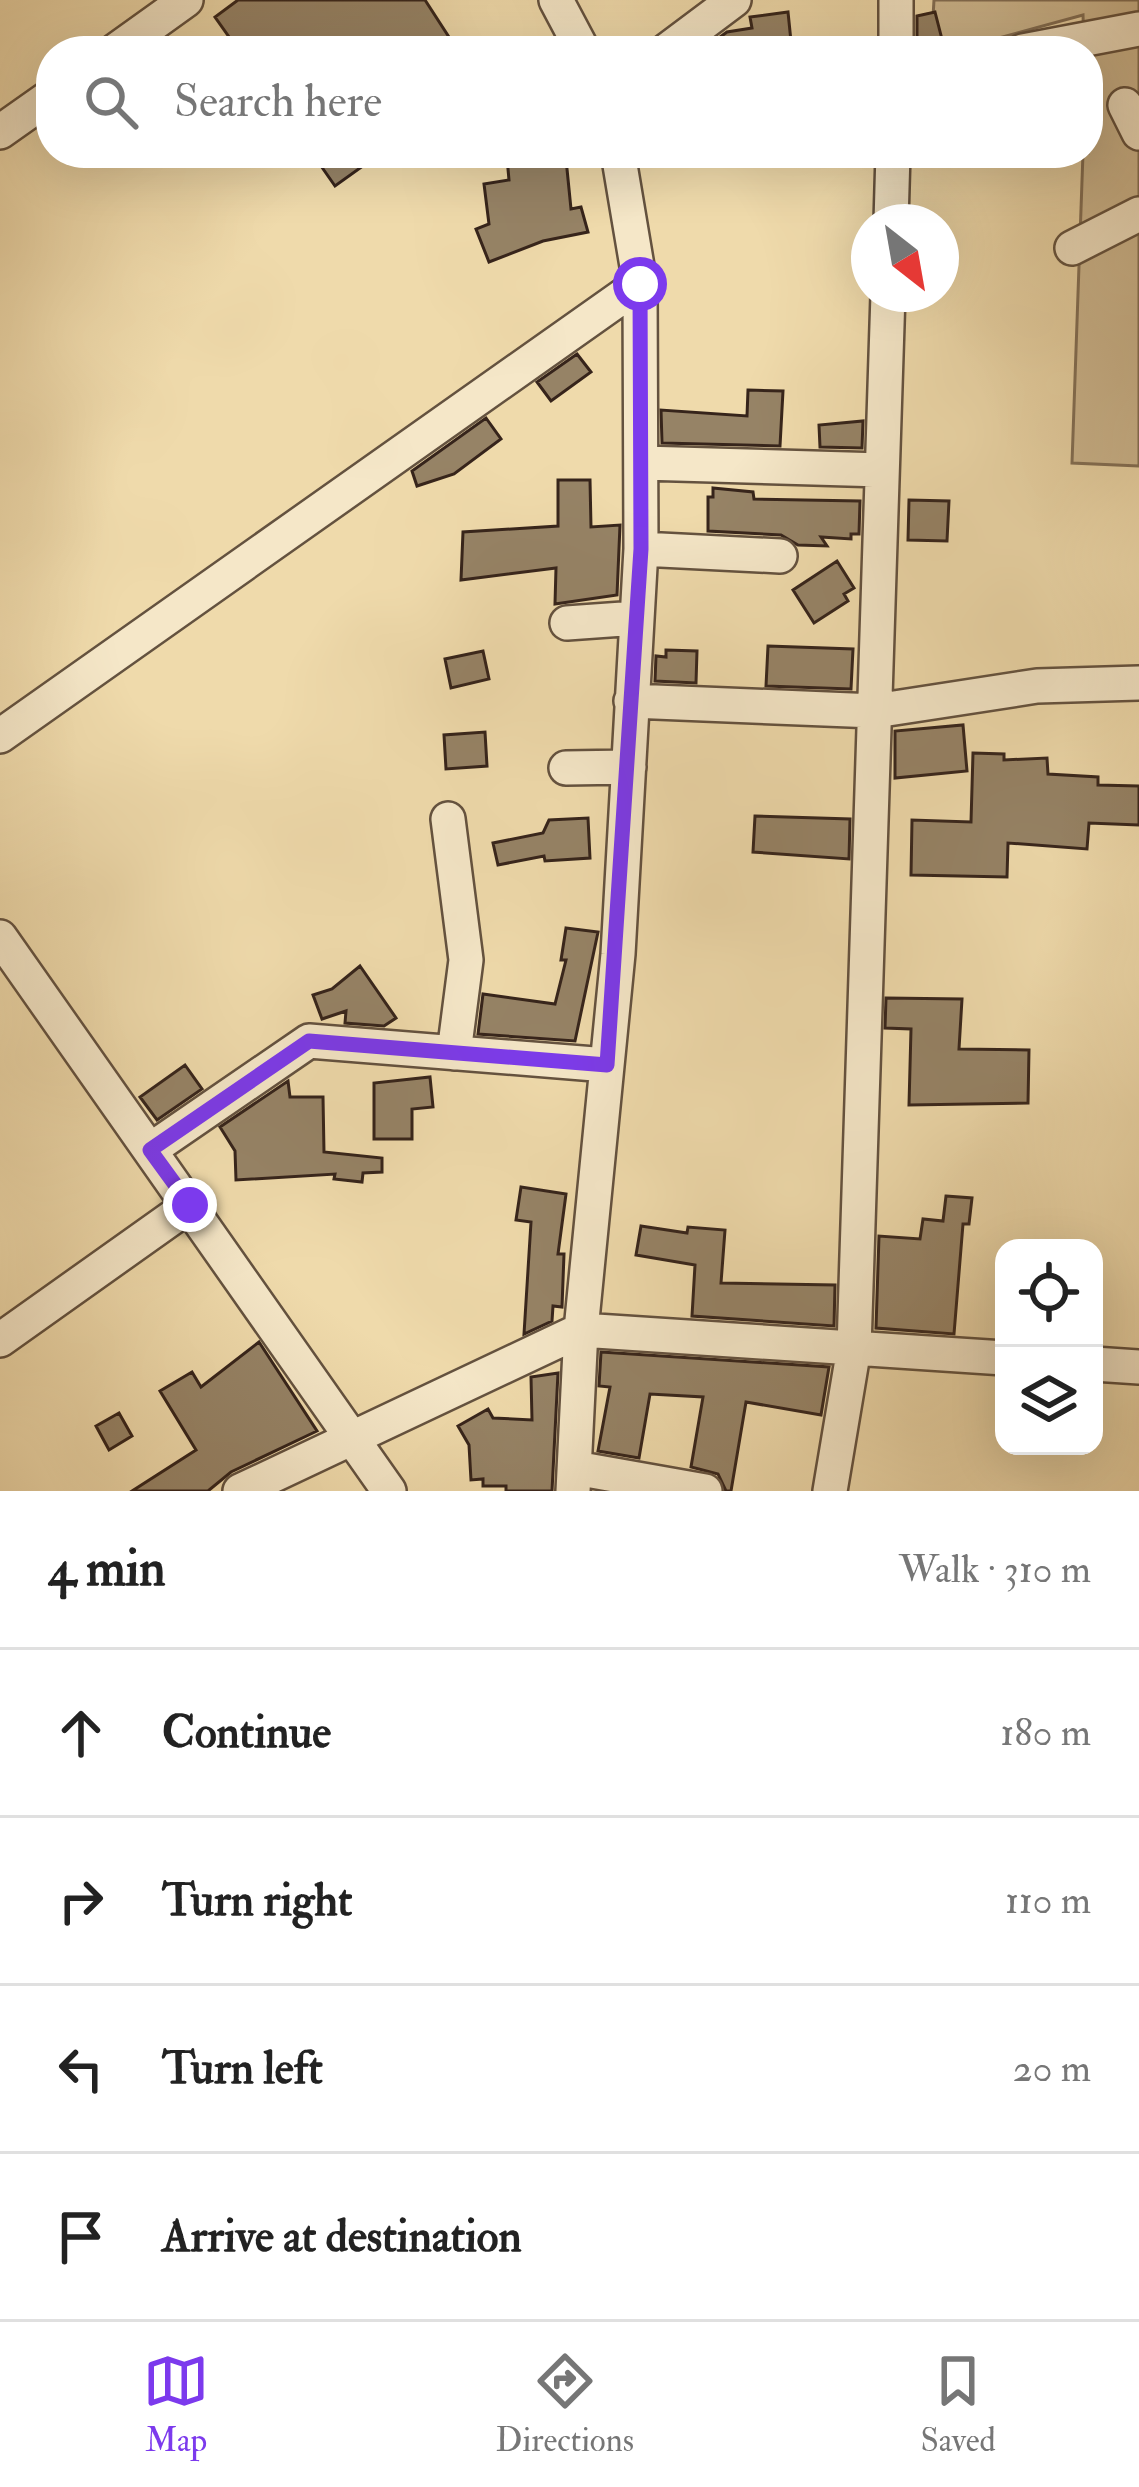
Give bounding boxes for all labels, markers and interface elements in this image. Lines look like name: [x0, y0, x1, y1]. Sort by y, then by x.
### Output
search box: [36, 36, 1103, 168]
icon: search: [78, 69, 144, 135]
text: Search here: [174, 74, 382, 130]
north arrow: [851, 204, 959, 312]
route start: [613, 257, 667, 311]
route end: [163, 1178, 217, 1232]
map controls: [995, 1239, 1103, 1455]
button: locate: [995, 1239, 1103, 1347]
button: layers: [995, 1347, 1103, 1455]
text: 4 min: [48, 1537, 166, 1601]
text: Walk · 310 m: [899, 1545, 1091, 1594]
icon: ahead: [48, 1700, 114, 1766]
text: Continue: [162, 1705, 331, 1761]
text: 180 m: [1000, 1708, 1091, 1757]
icon: right: [48, 1868, 114, 1934]
text: Turn right: [162, 1873, 352, 1929]
text: 110 m: [1005, 1876, 1091, 1925]
icon: left: [48, 2036, 114, 2102]
text: Turn left: [162, 2041, 323, 2097]
text: 20 m: [1013, 2044, 1091, 2093]
icon: arrive: [48, 2204, 114, 2270]
text: Arrive at destination: [162, 2209, 522, 2265]
tab: Map: [143, 2348, 209, 2461]
tab: Directions: [496, 2348, 634, 2461]
tab: Saved: [920, 2348, 996, 2461]

